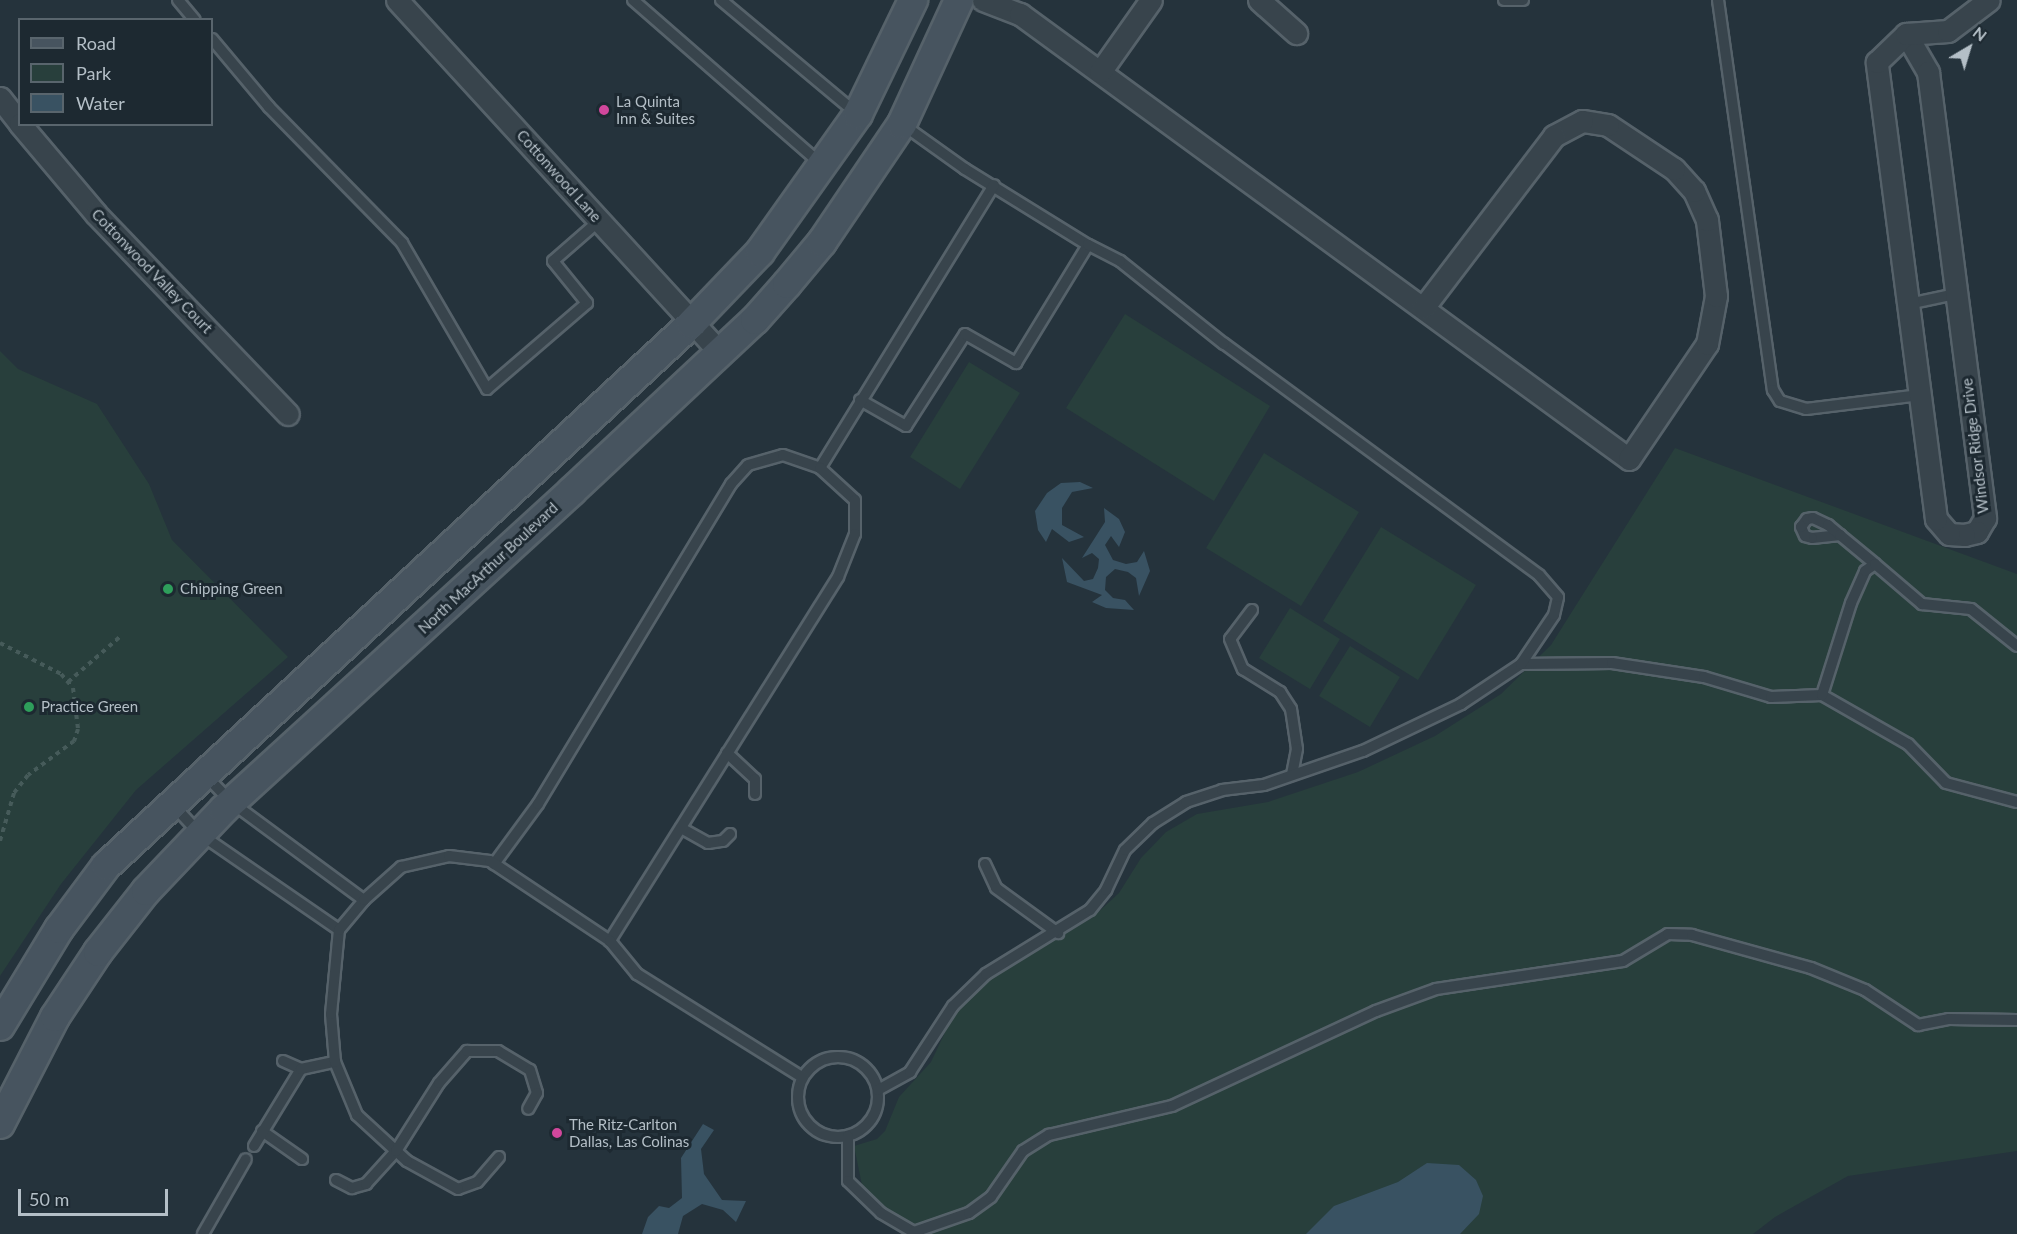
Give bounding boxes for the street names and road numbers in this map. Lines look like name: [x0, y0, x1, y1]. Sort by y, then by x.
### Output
street label: Cottonwood Lane: [513, 126, 605, 226]
street label: Cottonwood Valley Court: [88, 205, 216, 337]
street label: Windsor Ridge Drive: [1958, 377, 1992, 515]
street label: North MacArthur Boulevard: [414, 499, 562, 637]

